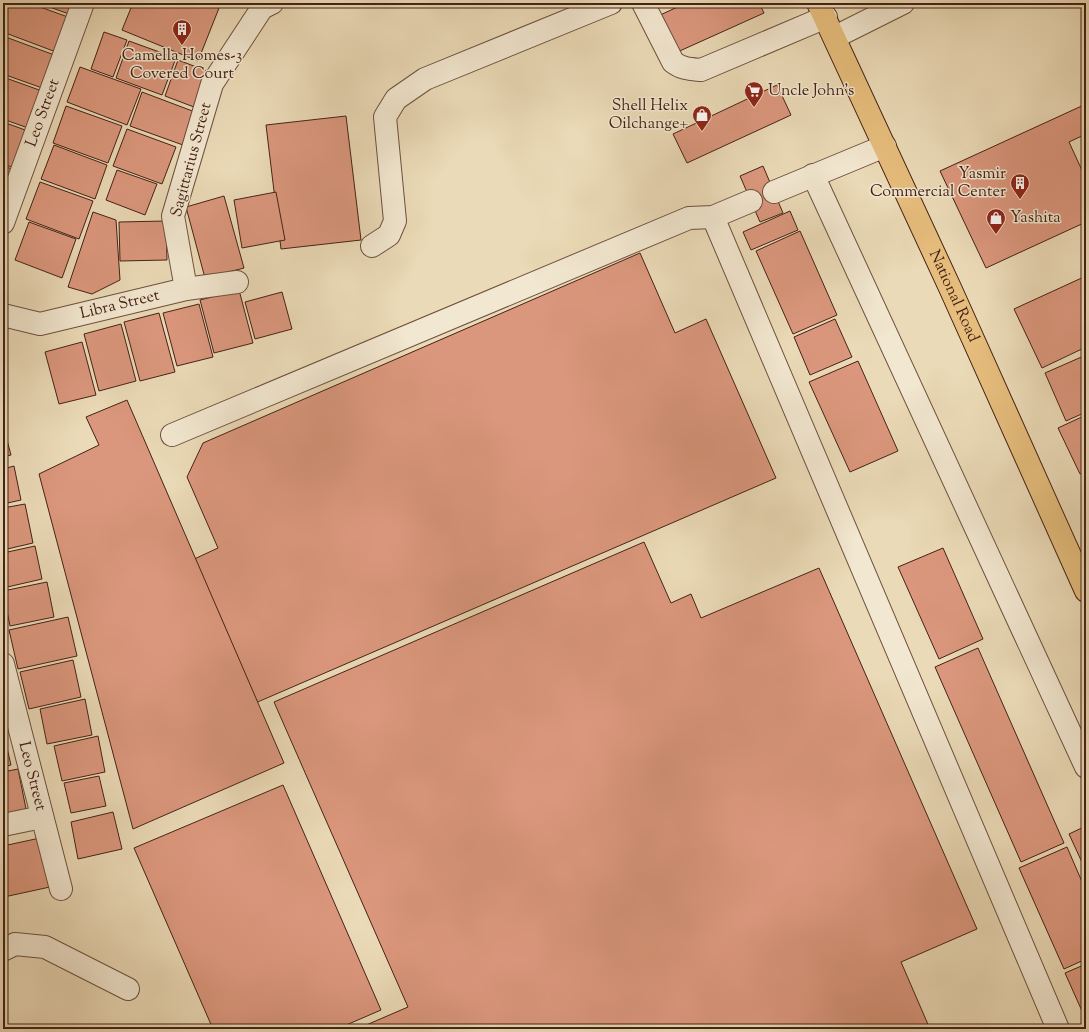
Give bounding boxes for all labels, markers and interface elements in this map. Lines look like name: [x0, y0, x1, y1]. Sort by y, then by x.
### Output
building icon: Camella Homes-3 Covered Court: [171, 18, 193, 46]
place label: Camella Homes-3 Covered Court: [122, 45, 242, 86]
street label: Leo Street: [20, 75, 66, 150]
supermarket icon: Uncle John's: [743, 80, 765, 108]
place label: Uncle John's: [768, 80, 854, 103]
place label: Shell Helix Oilchange+: [609, 95, 688, 136]
street label: Sagittarius Street: [166, 100, 218, 220]
shop icon: Shell Helix Oilchange+: [691, 104, 713, 132]
place label: Yasmir Commercial Center: [870, 163, 1006, 204]
building icon: Yasmir Commercial Center: [1009, 172, 1031, 200]
shop icon: Yashita: [985, 207, 1007, 235]
place label: Yashita: [1010, 207, 1061, 230]
street label: National Road: [922, 246, 985, 346]
street label: Libra Street: [78, 284, 162, 326]
street label: Leo Street: [12, 739, 52, 814]

